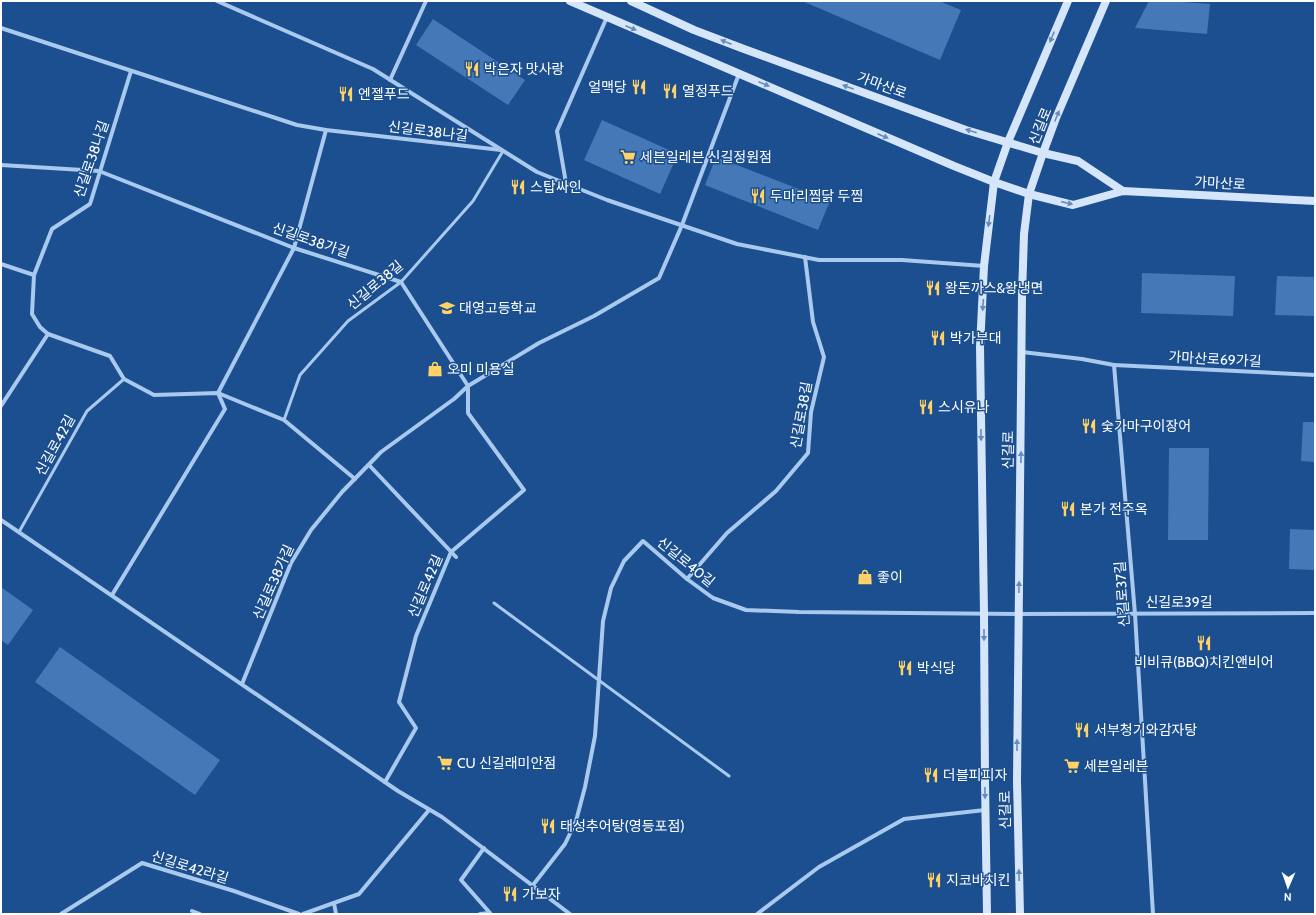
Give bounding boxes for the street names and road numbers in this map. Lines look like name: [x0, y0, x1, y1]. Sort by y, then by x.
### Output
street label: 가마산로: [855, 68, 909, 102]
street label: 신길로: [1024, 105, 1056, 147]
street label: 신길로38나길: [387, 117, 469, 145]
street label: 신길로38나길: [69, 118, 113, 200]
street label: 가마산로: [1194, 173, 1246, 193]
street label: 신길로38가길: [270, 218, 352, 262]
street label: 신길로38길: [343, 256, 407, 314]
street label: 가마산로69가길: [1168, 348, 1262, 370]
street label: 신길로38길: [786, 380, 816, 450]
street label: 신길로42길: [31, 411, 79, 479]
street label: 신길로: [999, 430, 1017, 469]
street label: 신길로40길: [653, 533, 719, 591]
street label: 신길로38가길: [248, 542, 298, 622]
street label: 신길로42길: [404, 552, 446, 620]
street label: 신길로37길: [1111, 560, 1133, 628]
street label: 신길로39길: [1145, 593, 1213, 611]
street label: 신길로: [996, 790, 1014, 829]
street label: 신길로42라길: [149, 847, 231, 887]

